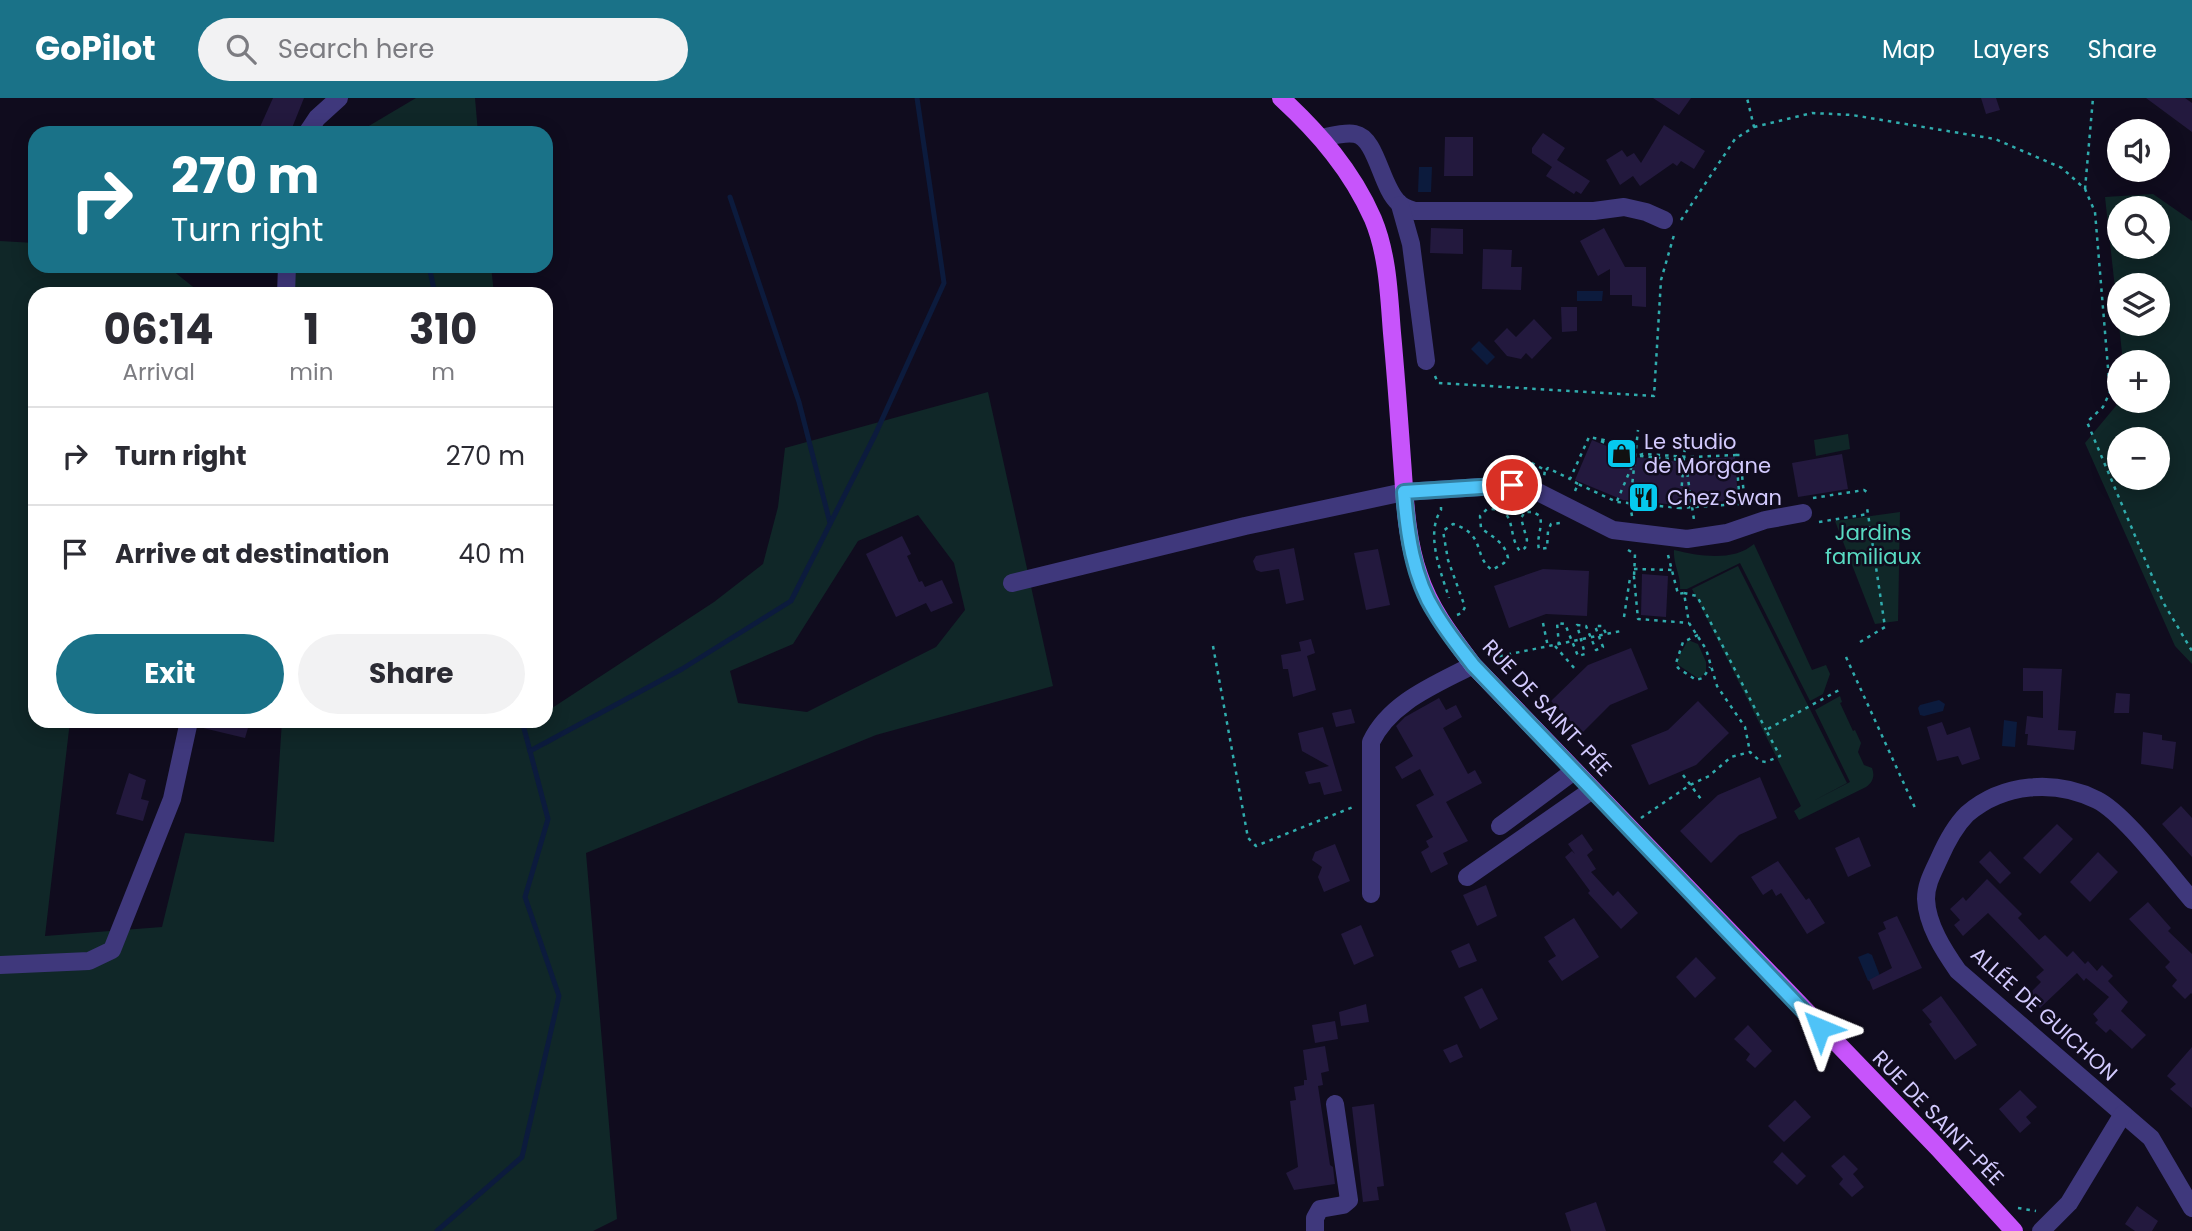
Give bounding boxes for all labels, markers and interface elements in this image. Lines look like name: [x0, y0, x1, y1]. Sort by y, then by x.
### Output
search box: [198, 18, 688, 81]
text: GoPilot: [35, 25, 156, 72]
icon: search: [222, 30, 260, 68]
text: Search here: [278, 31, 434, 67]
text: Map: [1882, 33, 1935, 66]
text: Layers: [1973, 33, 2049, 66]
text: Share: [2087, 33, 2157, 66]
map controls: [2107, 119, 2170, 490]
button: sound: [2107, 119, 2170, 182]
text: 270 m: [171, 142, 319, 210]
icon: right: [56, 154, 147, 245]
button: search: [2107, 196, 2170, 259]
text: Turn right: [171, 207, 323, 252]
button: layers: [2107, 273, 2170, 336]
text: 06:14: [104, 300, 214, 359]
text: 1: [303, 300, 319, 359]
text: 310: [409, 300, 477, 359]
button: +: [2107, 350, 2170, 413]
text: Arrival: [122, 356, 195, 388]
text: min: [289, 356, 333, 388]
text: m: [431, 356, 455, 388]
place label: Le studio de Morgane: [1644, 427, 1771, 480]
button: −: [2107, 427, 2170, 490]
icon: right: [56, 437, 94, 475]
shop icon: Le studio de Morgane: [1604, 437, 1638, 471]
text: Turn right: [115, 438, 247, 474]
text: 270 m: [446, 438, 525, 474]
pin: [1482, 455, 1542, 515]
icon: arrive: [1493, 466, 1531, 504]
restaurant icon: Chez Swan: [1627, 481, 1661, 515]
place label: Chez Swan: [1667, 483, 1782, 512]
park label: Jardins familiaux: [1825, 518, 1921, 571]
icon: arrive: [56, 535, 94, 573]
text: Arrive at destination: [115, 536, 390, 572]
text: 40 m: [459, 536, 525, 572]
street label: RUE DE SAINT-PÉE: [1476, 633, 1619, 782]
button: Exit: [56, 634, 284, 714]
button: Share: [298, 634, 525, 714]
street label: ALLÉE DE GUICHON: [1965, 940, 2124, 1087]
position arrow: [1783, 991, 1857, 1065]
street label: RUE DE SAINT-PÉE: [1866, 1044, 2010, 1192]

